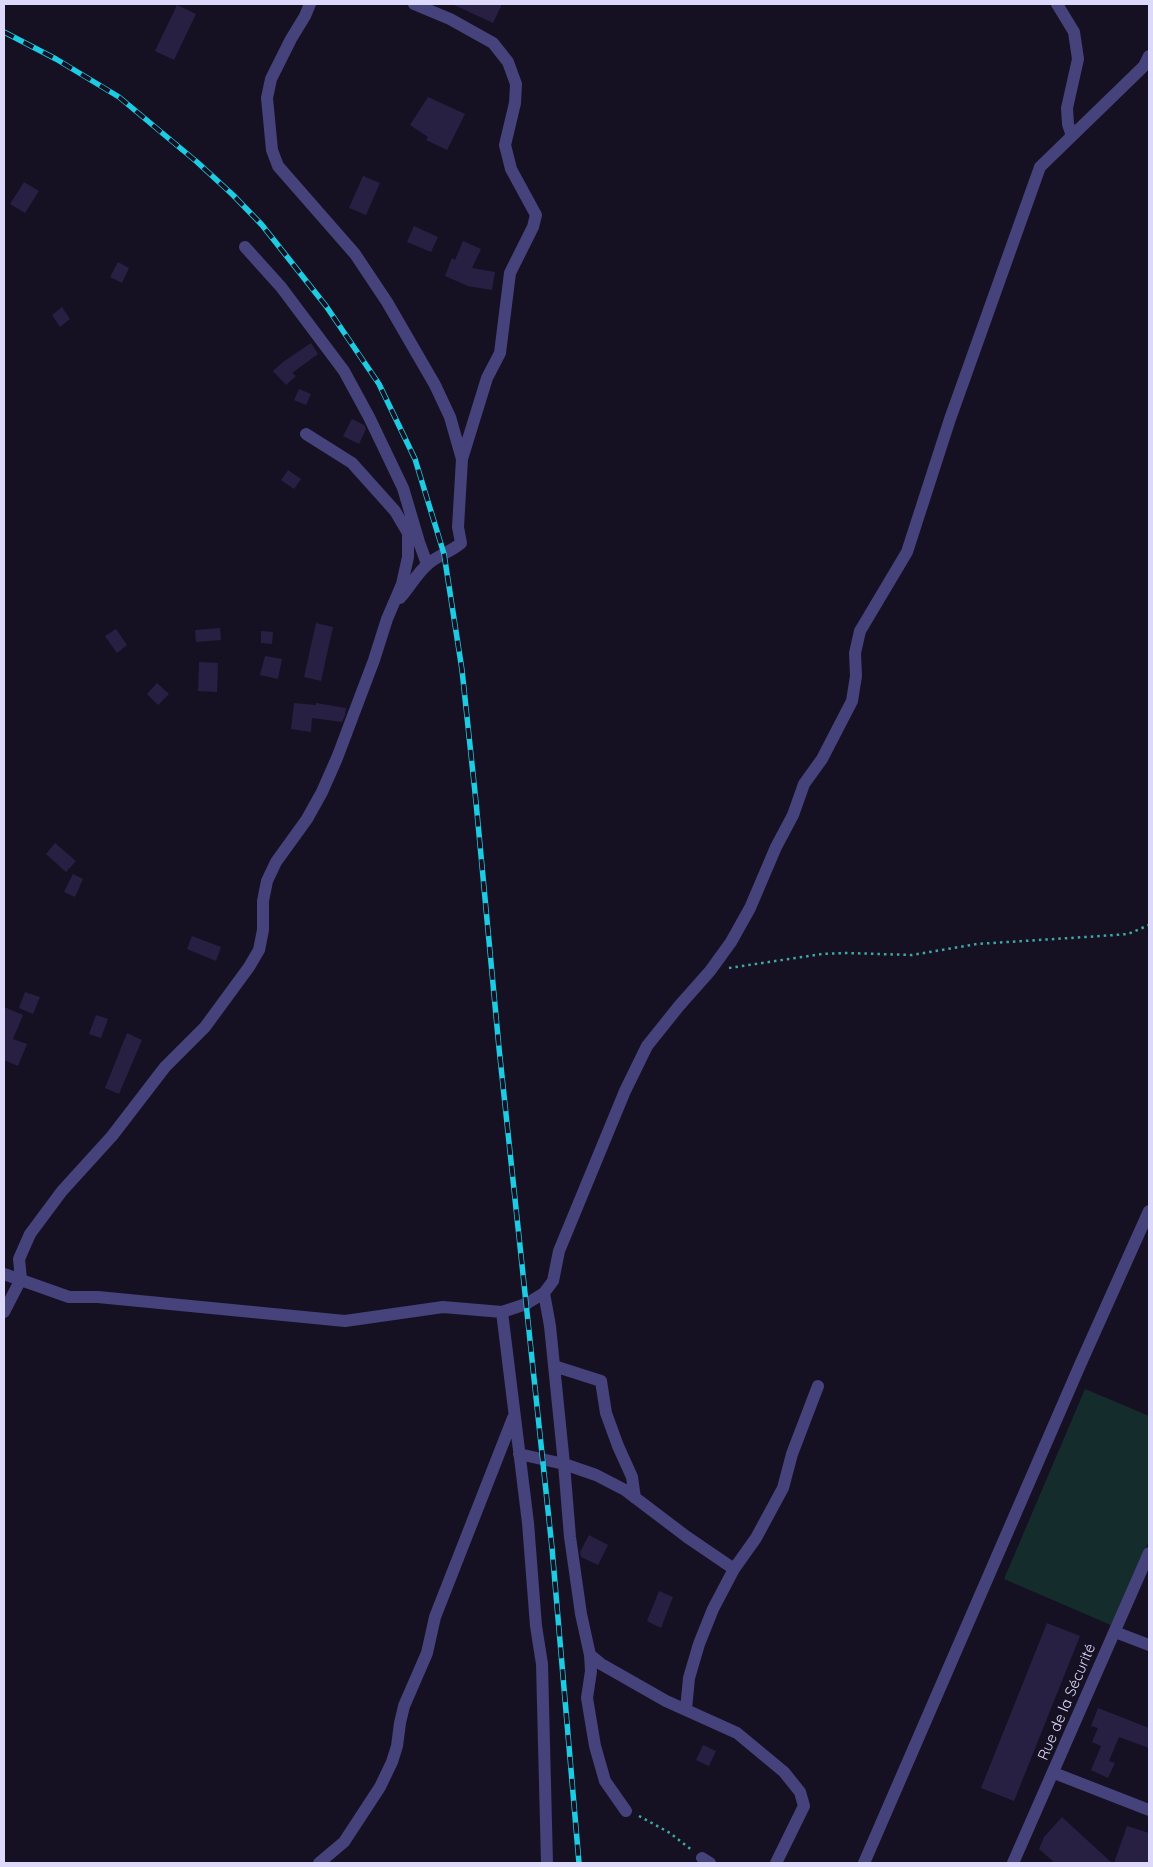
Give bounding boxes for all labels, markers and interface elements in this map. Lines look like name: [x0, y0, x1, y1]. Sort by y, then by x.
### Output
street label: Rue de la Sécurité: [1034, 1641, 1100, 1763]

